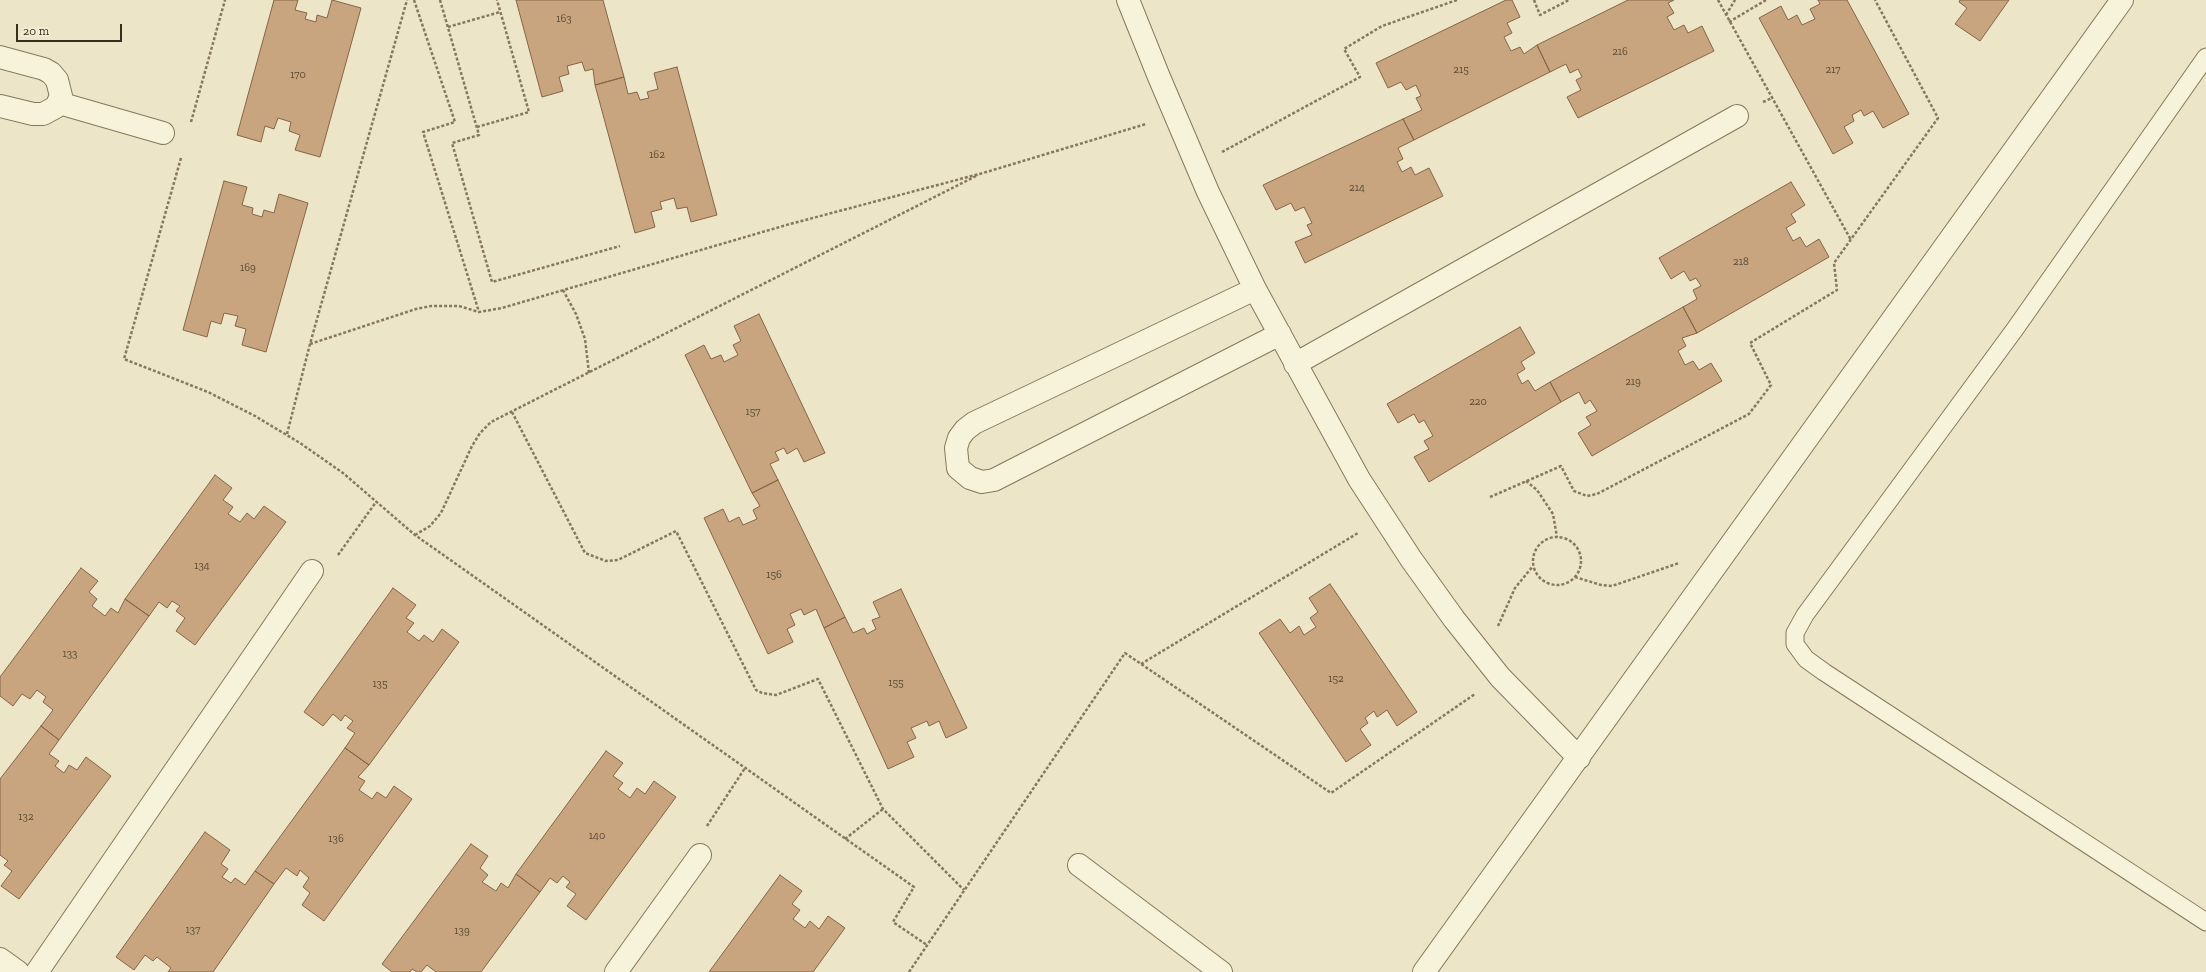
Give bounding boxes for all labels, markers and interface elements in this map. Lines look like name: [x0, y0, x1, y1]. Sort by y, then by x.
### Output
house number: 163: [556, 12, 572, 26]
scale bar: [18, 16, 124, 42]
text: 20 m: [23, 24, 49, 38]
house number: 216: [1612, 45, 1628, 59]
house number: 215: [1453, 63, 1469, 77]
house number: 217: [1826, 63, 1840, 77]
house number: 170: [290, 68, 306, 82]
house number: 162: [649, 148, 665, 162]
house number: 214: [1349, 181, 1365, 195]
house number: 218: [1733, 255, 1749, 269]
house number: 169: [240, 261, 256, 275]
house number: 219: [1625, 375, 1641, 389]
house number: 220: [1469, 395, 1487, 409]
house number: 157: [745, 405, 761, 419]
house number: 134: [194, 559, 210, 573]
house number: 156: [766, 568, 782, 582]
house number: 133: [63, 647, 77, 661]
house number: 152: [1328, 672, 1344, 686]
house number: 155: [888, 676, 904, 690]
house number: 135: [372, 677, 388, 691]
house number: 132: [18, 810, 34, 824]
house number: 140: [589, 829, 605, 843]
house number: 136: [328, 832, 344, 846]
house number: 137: [186, 923, 200, 937]
house number: 139: [454, 924, 470, 938]

